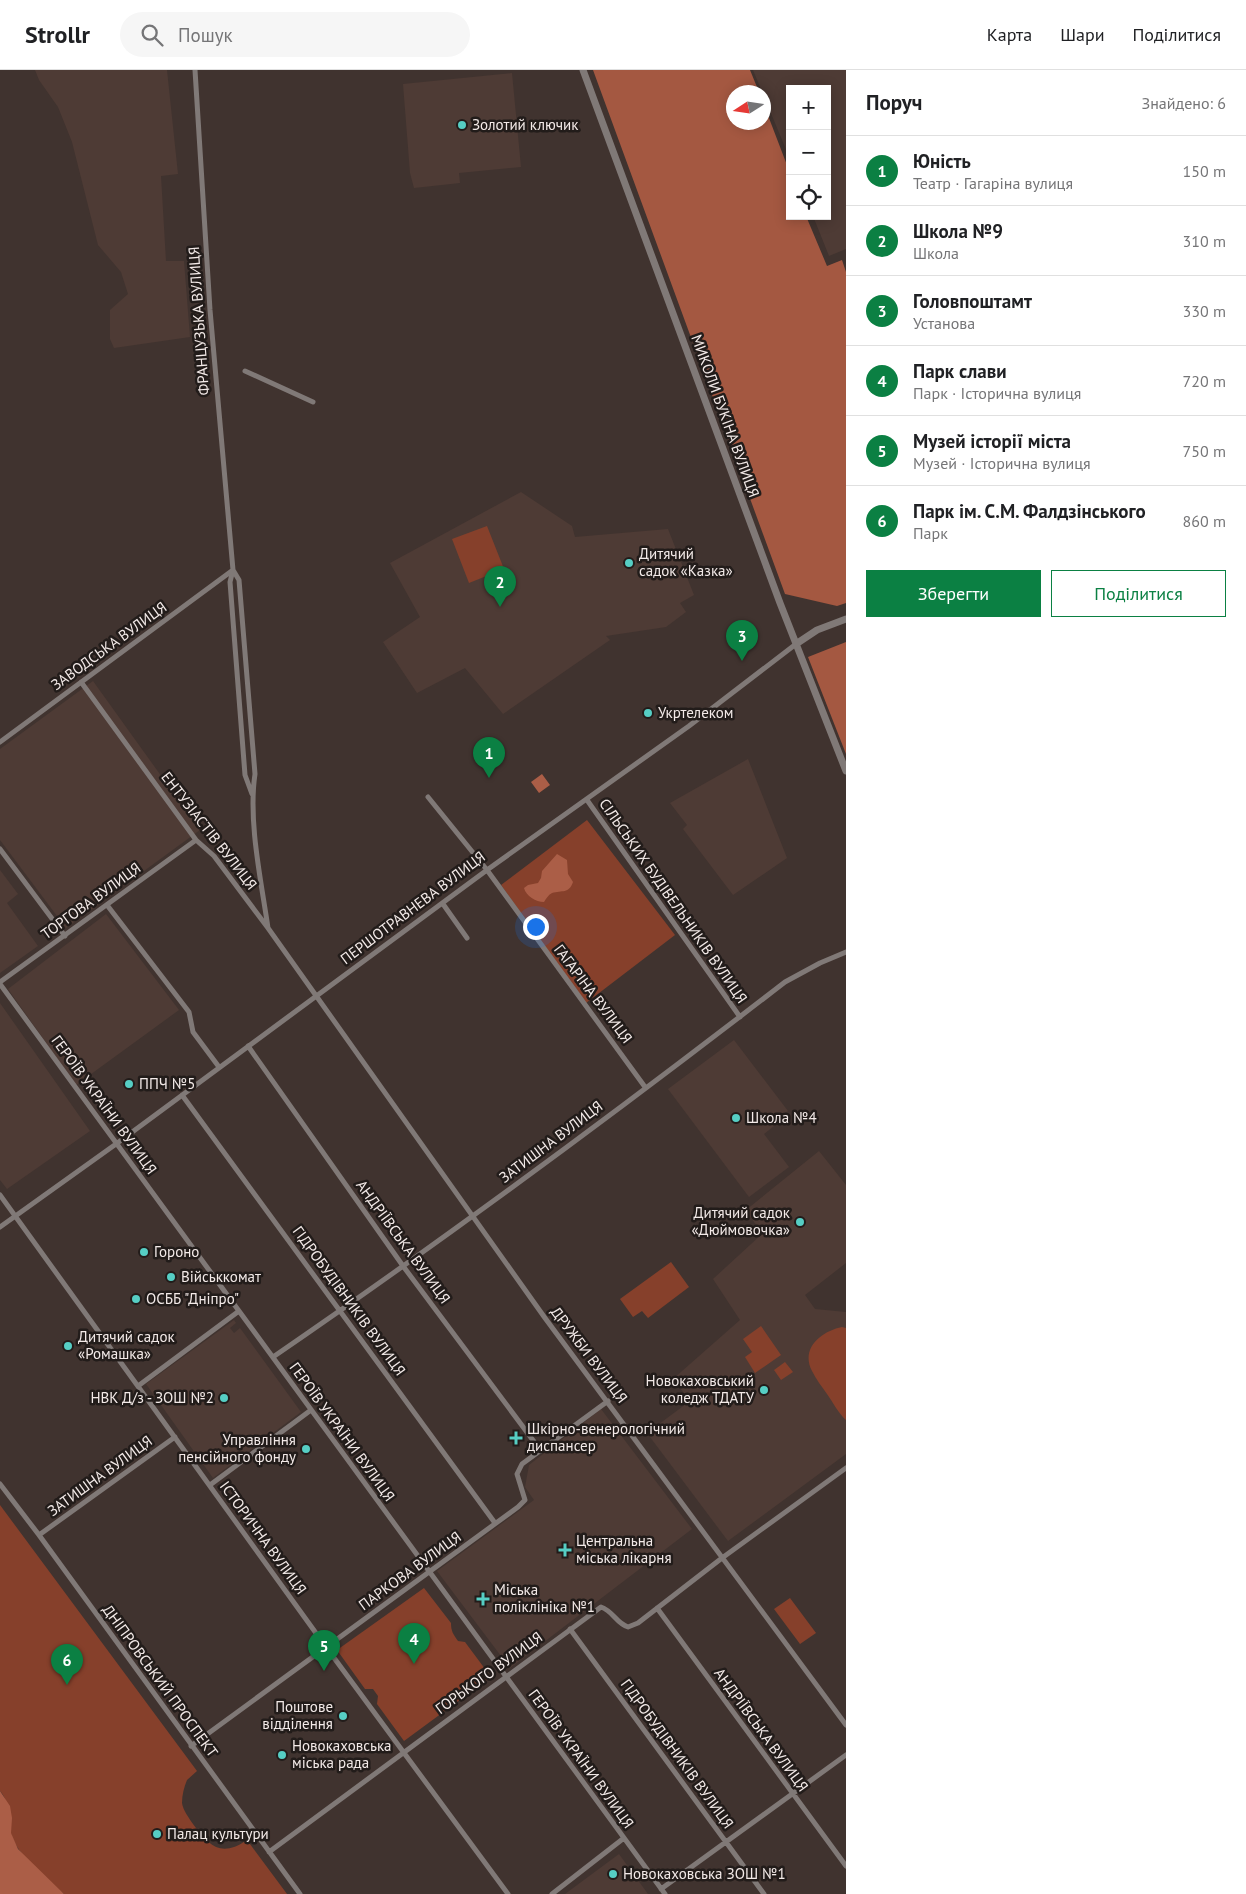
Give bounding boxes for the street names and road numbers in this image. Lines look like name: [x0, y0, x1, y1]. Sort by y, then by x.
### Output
street label: ФРАНЦУЗЬКА ВУЛИЦЯ: [184, 246, 213, 396]
street label: МИКОЛИ БУКІНА ВУЛИЦЯ: [687, 332, 764, 500]
street label: ЗАВОДСЬКА ВУЛИЦЯ: [47, 597, 170, 694]
street label: ЕНТУЗІАСТІВ ВУЛИЦЯ: [157, 768, 261, 894]
street label: СІЛЬСЬКИХ БУДІВЕЛЬНИКІВ ВУЛИЦЯ: [595, 795, 752, 1007]
street label: ПЕРШОТРАВНЕВА ВУЛИЦЯ: [337, 847, 489, 968]
street label: ТОРГОВА ВУЛИЦЯ: [37, 858, 144, 943]
street label: ГАГАРІНА ВУЛИЦЯ: [550, 941, 637, 1047]
street label: ГЕРОЇВ УКРАЇНИ ВУЛИЦЯ: [48, 1031, 161, 1178]
street label: ЗАТИШНА ВУЛИЦЯ: [495, 1096, 606, 1187]
street label: АНДРІЇВСЬКА ВУЛИЦЯ: [352, 1176, 455, 1307]
street label: ГІДРОБУДІВНИКІВ ВУЛИЦЯ: [289, 1222, 410, 1379]
street label: ДРУЖБИ ВУЛИЦЯ: [547, 1303, 632, 1407]
street label: ГЕРОЇВ УКРАЇНИ ВУЛИЦЯ: [286, 1358, 399, 1505]
street label: ЗАТИШНА ВУЛИЦЯ: [44, 1431, 156, 1520]
street label: ІСТОРИЧНА ВУЛИЦЯ: [216, 1477, 311, 1598]
street label: ПАРКОВА ВУЛИЦЯ: [355, 1527, 465, 1614]
street label: ДНІПРОВСЬКИЙ ПРОСПЕКТ: [99, 1601, 223, 1761]
street label: ГОРЬКОГО ВУЛИЦЯ: [431, 1627, 546, 1718]
street label: АНДРІЇВСЬКА ВУЛИЦЯ: [710, 1664, 813, 1795]
street label: ГІДРОБУДІВНИКІВ ВУЛИЦЯ: [617, 1675, 738, 1832]
street label: ГЕРОЇВ УКРАЇНИ ВУЛИЦЯ: [525, 1685, 638, 1832]

